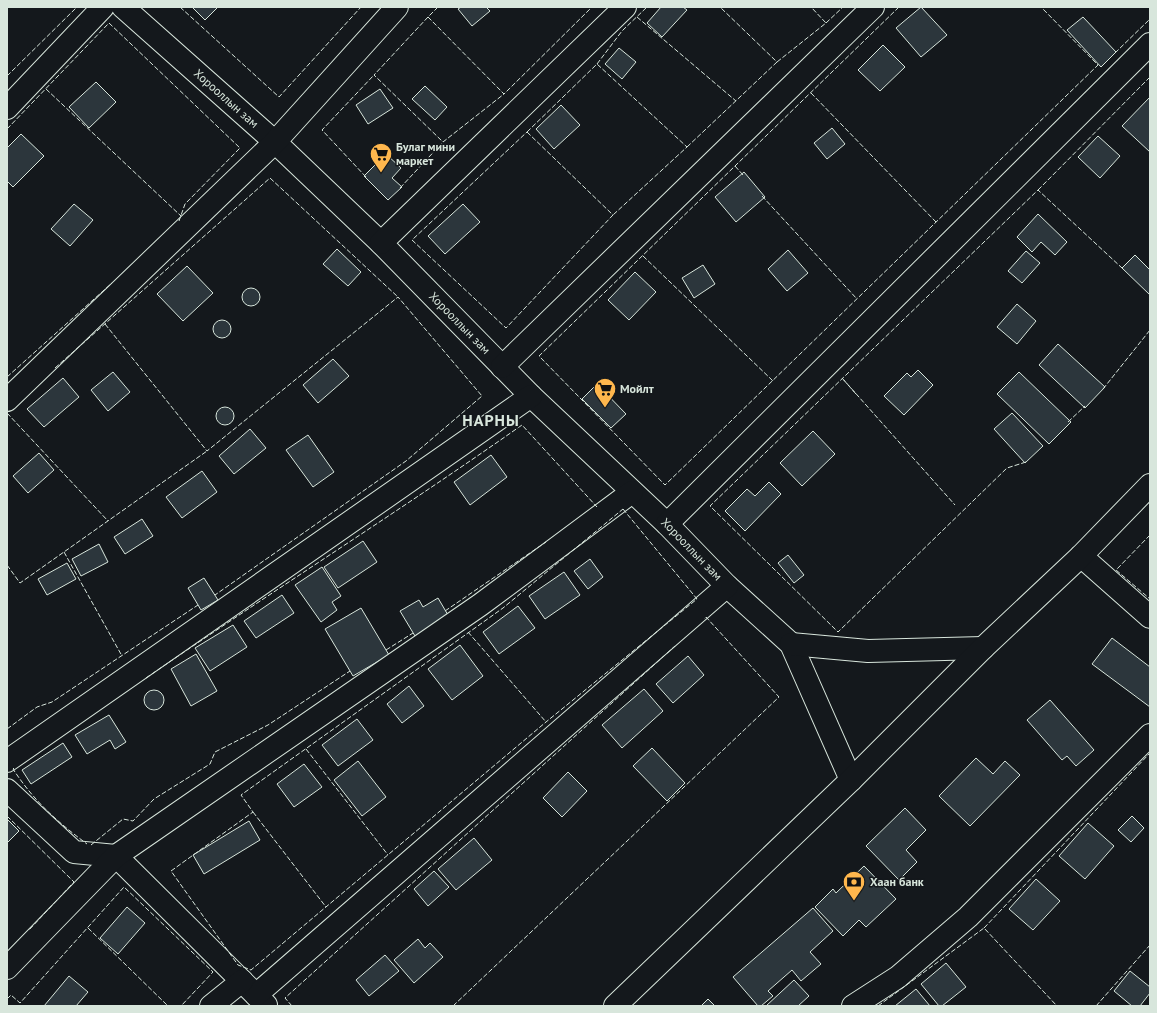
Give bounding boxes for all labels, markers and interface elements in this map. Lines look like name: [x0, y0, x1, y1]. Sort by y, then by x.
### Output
street label: Хорооллын зам: [191, 66, 262, 131]
place label: Булаг мини маркет: [396, 139, 455, 168]
supermarket icon: Булаг мини маркет: [368, 141, 394, 174]
street label: Хорооллын зам: [426, 289, 494, 357]
supermarket icon: Мойлт: [592, 376, 618, 409]
place label: Мойлт: [620, 381, 654, 396]
district label: НАРНЫ: [462, 410, 520, 430]
street label: Хорооллын зам: [658, 514, 726, 583]
bank icon: Хаан банк: [841, 869, 867, 902]
place label: Хаан банк: [870, 874, 924, 889]

